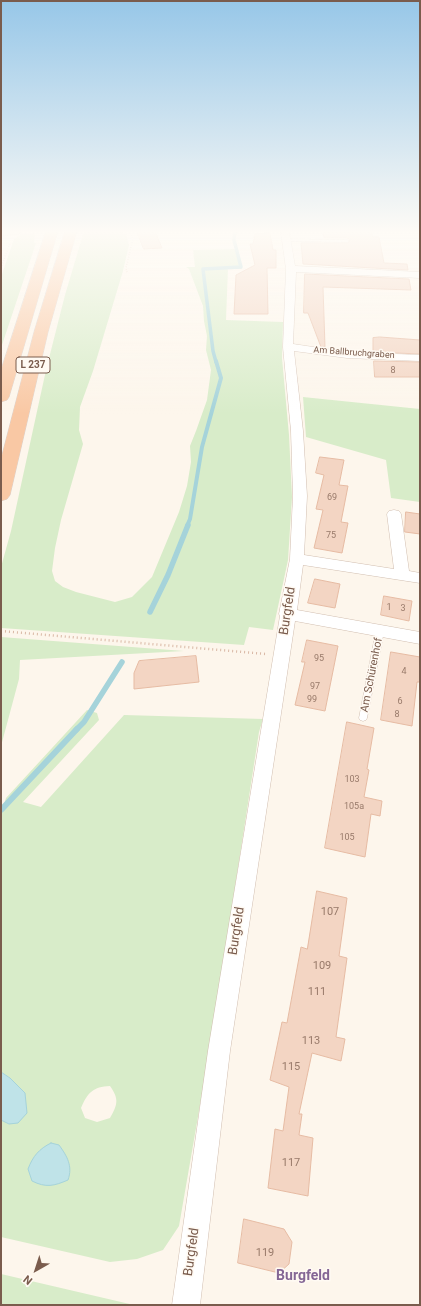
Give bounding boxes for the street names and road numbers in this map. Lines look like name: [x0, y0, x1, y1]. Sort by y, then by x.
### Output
street label: Am Ballbruchgraben: [313, 345, 395, 361]
road number: L 237: [16, 357, 50, 373]
street label: Burgfeld: [276, 586, 300, 636]
street label: Am Schürenhof: [358, 637, 386, 713]
street label: Burgfeld: [225, 906, 249, 956]
street label: Burgfeld: [181, 1227, 203, 1277]

